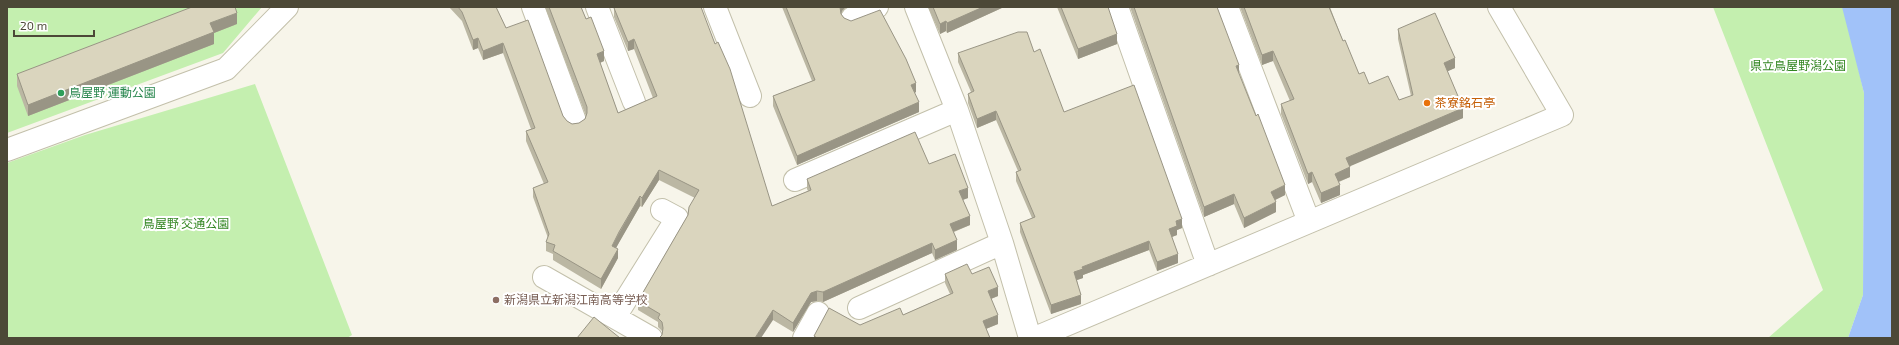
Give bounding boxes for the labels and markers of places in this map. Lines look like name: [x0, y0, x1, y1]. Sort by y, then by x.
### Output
place label: 鳥屋野 運動公園: [69, 85, 156, 99]
marker: 鳥屋野 運動公園: [56, 88, 66, 98]
place label: 茶寮銘石亭: [1435, 95, 1495, 109]
marker: 茶寮銘石亭: [1422, 98, 1432, 108]
place label: 新潟県立新潟江南高等学校: [504, 292, 648, 306]
marker: 新潟県立新潟江南高等学校: [491, 295, 501, 305]

